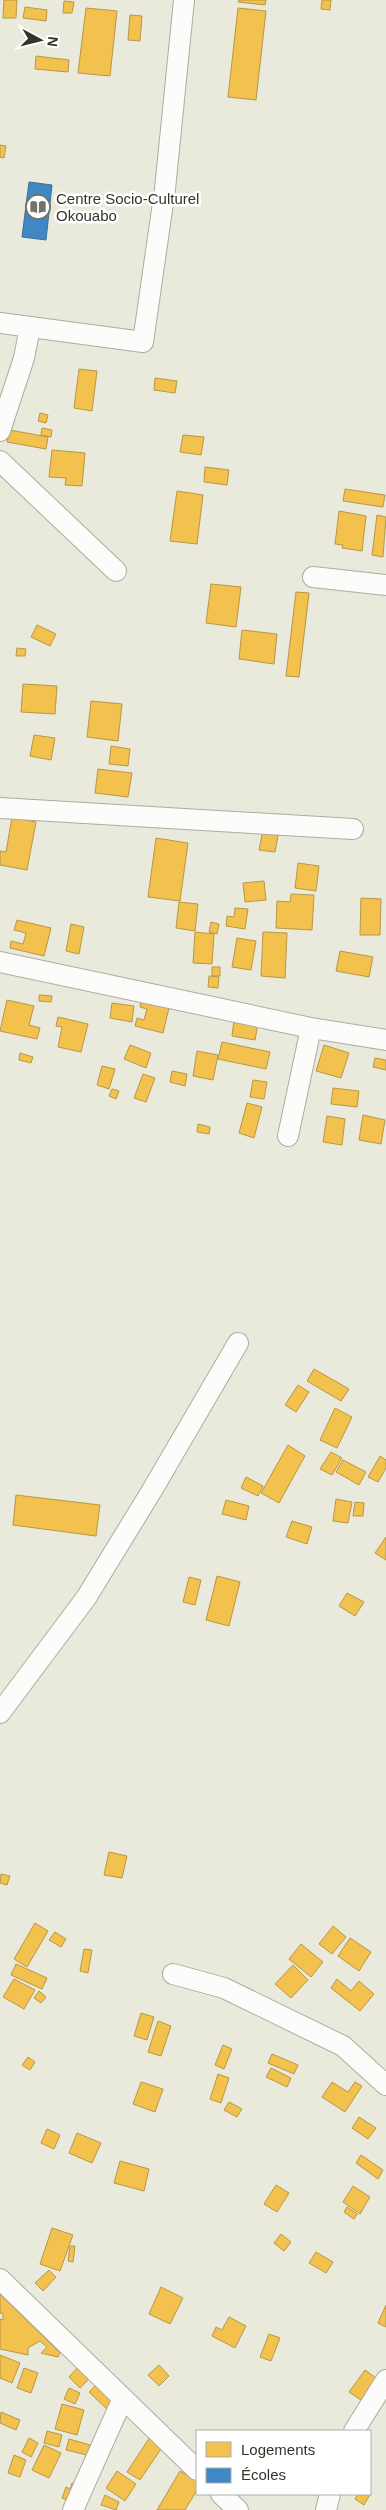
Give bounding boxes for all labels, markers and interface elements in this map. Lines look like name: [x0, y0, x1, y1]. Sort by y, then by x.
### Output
north arrow: [15, 15, 65, 65]
text: N: [44, 36, 61, 48]
place label: Centre Socio-Culturel Okouabo: [56, 190, 199, 224]
library icon: Centre Socio-Culturel Okouabo: [25, 194, 51, 220]
legend: [196, 2430, 371, 2495]
text: Logements: [241, 2441, 315, 2458]
text: Écoles: [241, 2466, 286, 2483]

